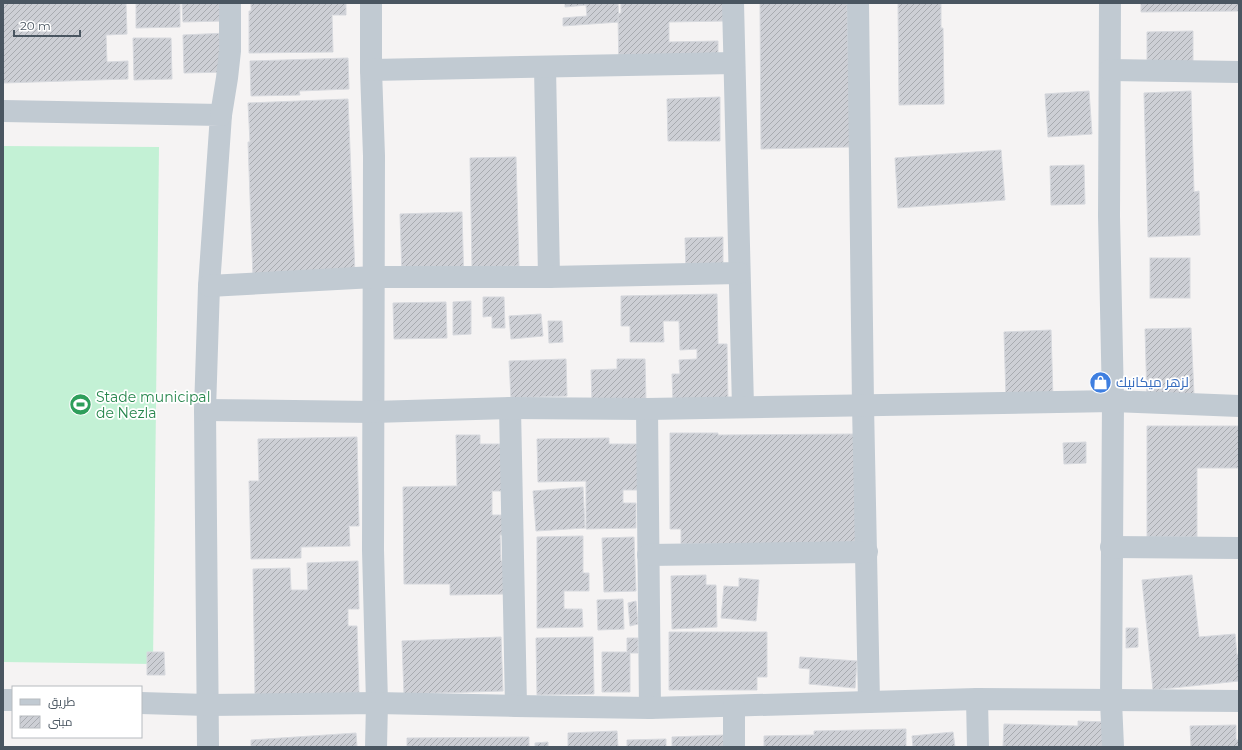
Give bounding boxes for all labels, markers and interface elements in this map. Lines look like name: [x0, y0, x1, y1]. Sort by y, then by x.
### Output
scale bar: [14, 12, 80, 38]
text: 20 m: [20, 18, 51, 33]
shop icon: لزهر ميكانيك: [1088, 369, 1114, 395]
place label: لزهر ميكانيك: [1116, 373, 1189, 391]
place label: Stade municipal de Nezla: [96, 388, 210, 422]
sports icon: Stade municipal de Nezla: [67, 392, 93, 418]
legend: [12, 686, 142, 738]
text: طريق: [48, 694, 76, 709]
text: مبنى: [48, 714, 73, 729]

